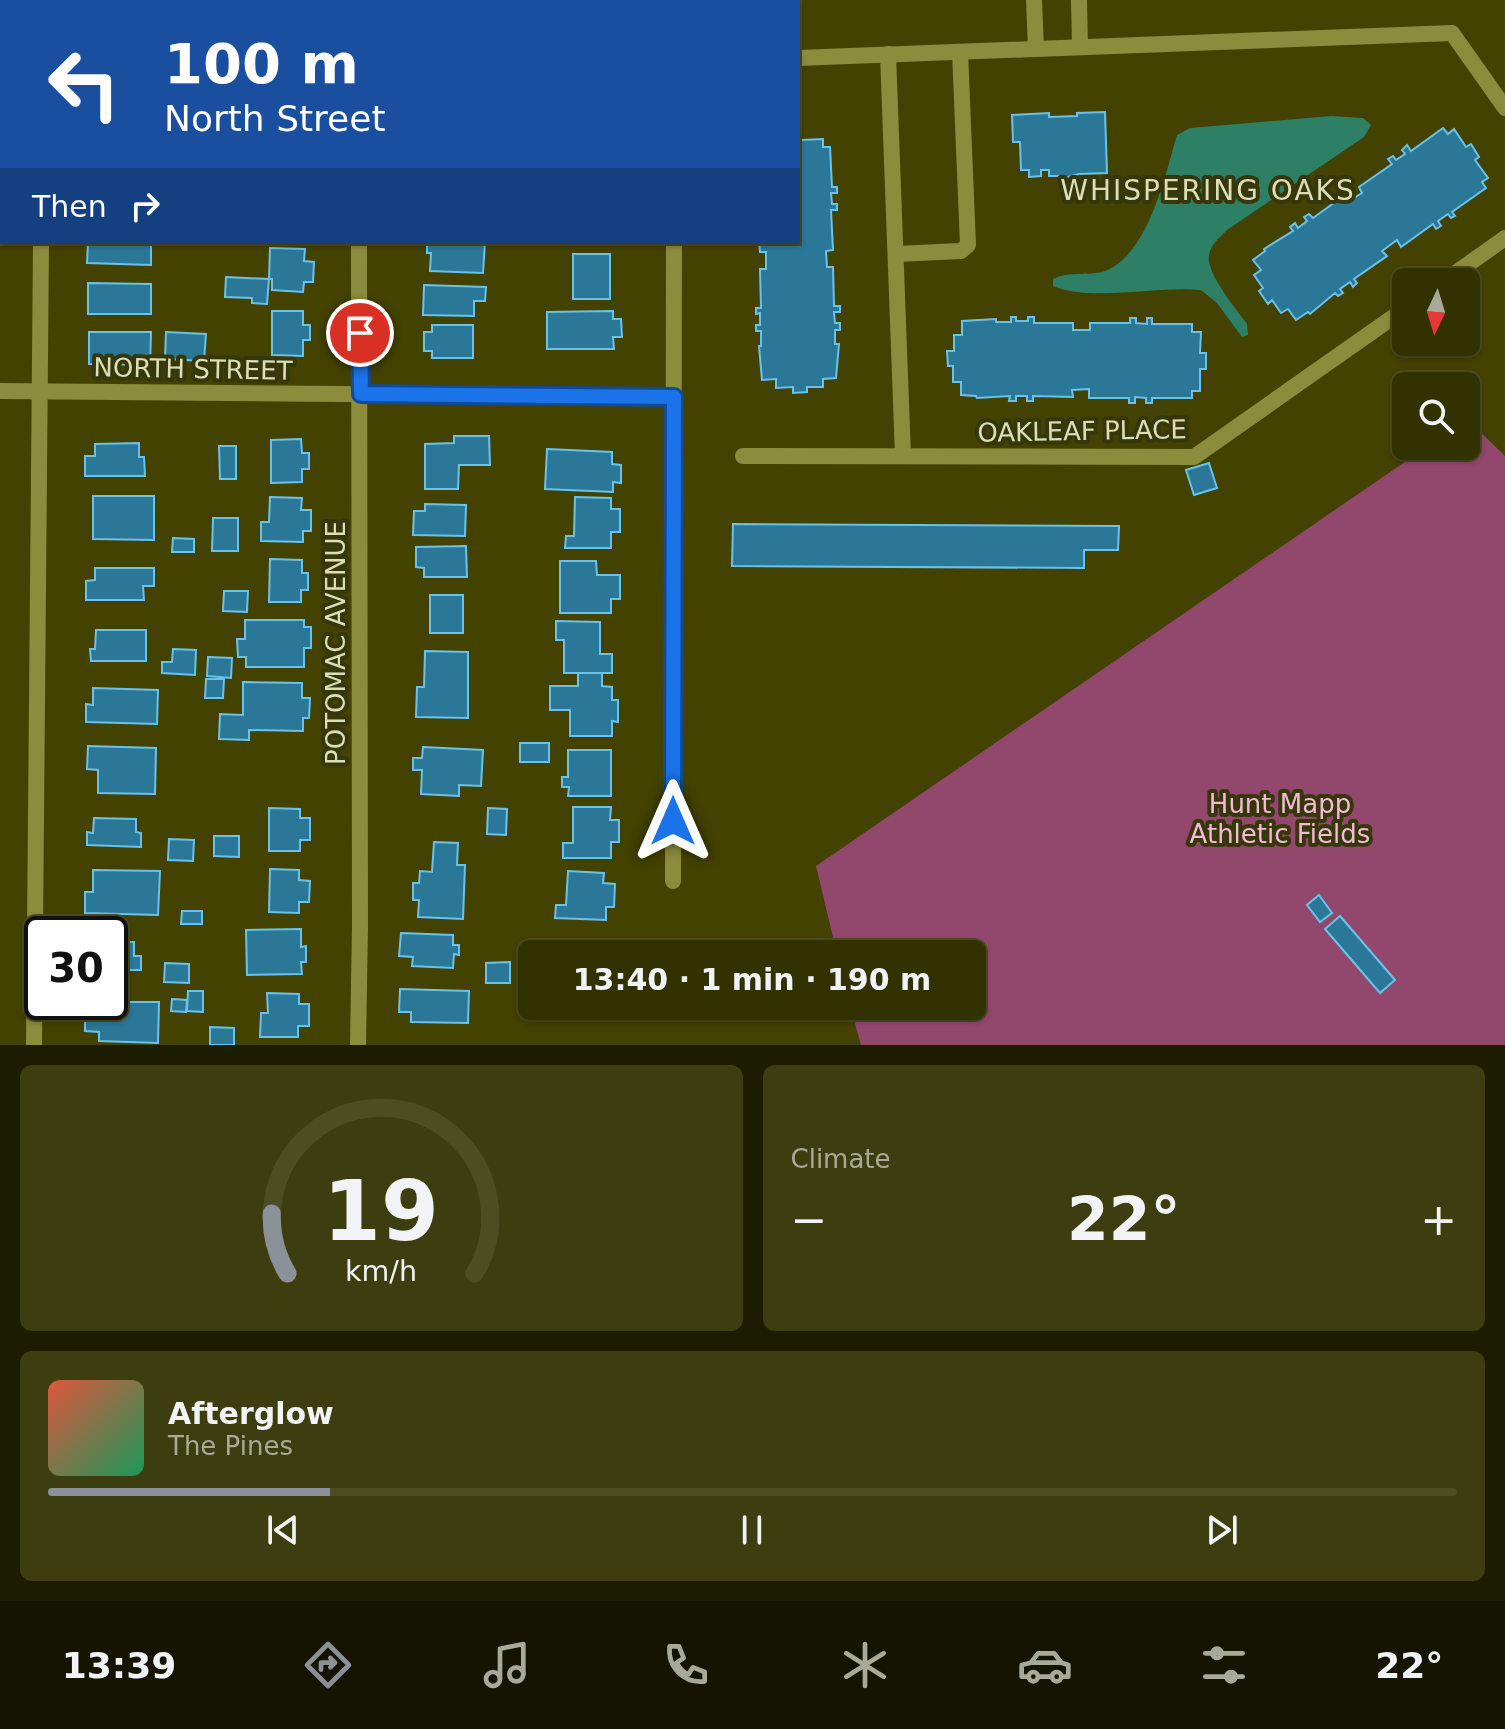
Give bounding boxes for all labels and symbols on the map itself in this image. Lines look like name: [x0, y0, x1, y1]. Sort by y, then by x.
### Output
district label: WHISPERING OAKS: [1060, 174, 1356, 207]
north arrow: [1392, 268, 1480, 356]
pin: [326, 299, 394, 367]
street label: NORTH STREET: [93, 352, 293, 386]
street label: OAKLEAF PLACE: [977, 414, 1187, 448]
street label: POTOMAC AVENUE: [321, 521, 351, 765]
position arrow: [631, 779, 715, 863]
park label: Hunt Mapp Athletic Fields: [1190, 789, 1370, 849]
speed limit sign: 30: [24, 916, 128, 1020]

